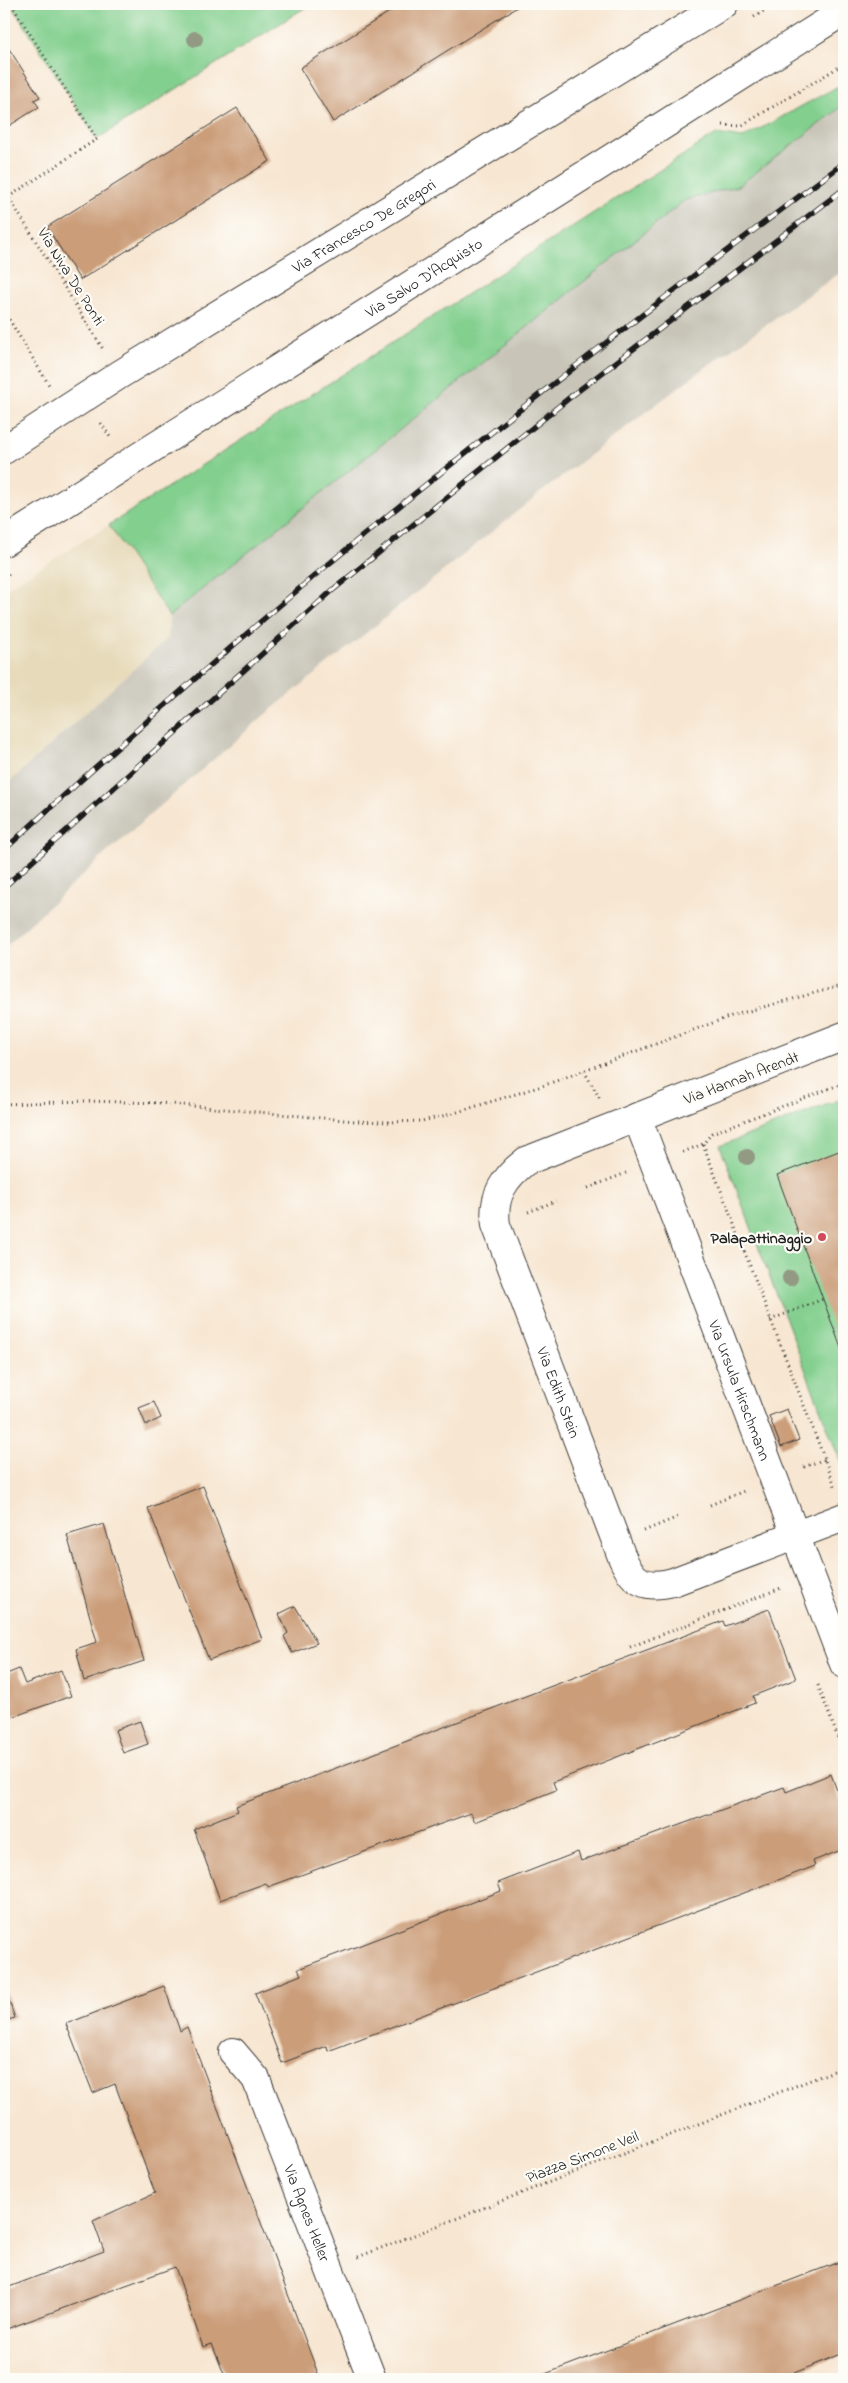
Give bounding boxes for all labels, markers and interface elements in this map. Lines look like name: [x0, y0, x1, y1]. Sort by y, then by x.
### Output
street label: Via Francesco De Gregori: [287, 173, 441, 281]
street label: Via Niva De Ponti: [30, 222, 110, 331]
street label: Via Salvo D'Acquisto: [360, 232, 488, 325]
street label: Via Hannah Arendt: [680, 1046, 804, 1112]
place label: Palapattinaggio: [711, 1227, 812, 1252]
marker: Palapattinaggio: [816, 1231, 828, 1243]
street label: Via Ursula Hirschmann: [701, 1316, 776, 1465]
street label: Via Edith Stein: [529, 1343, 586, 1442]
street label: Piazza Simone Veil: [523, 2125, 643, 2190]
street label: Via Agnes Heller: [276, 2161, 336, 2266]

